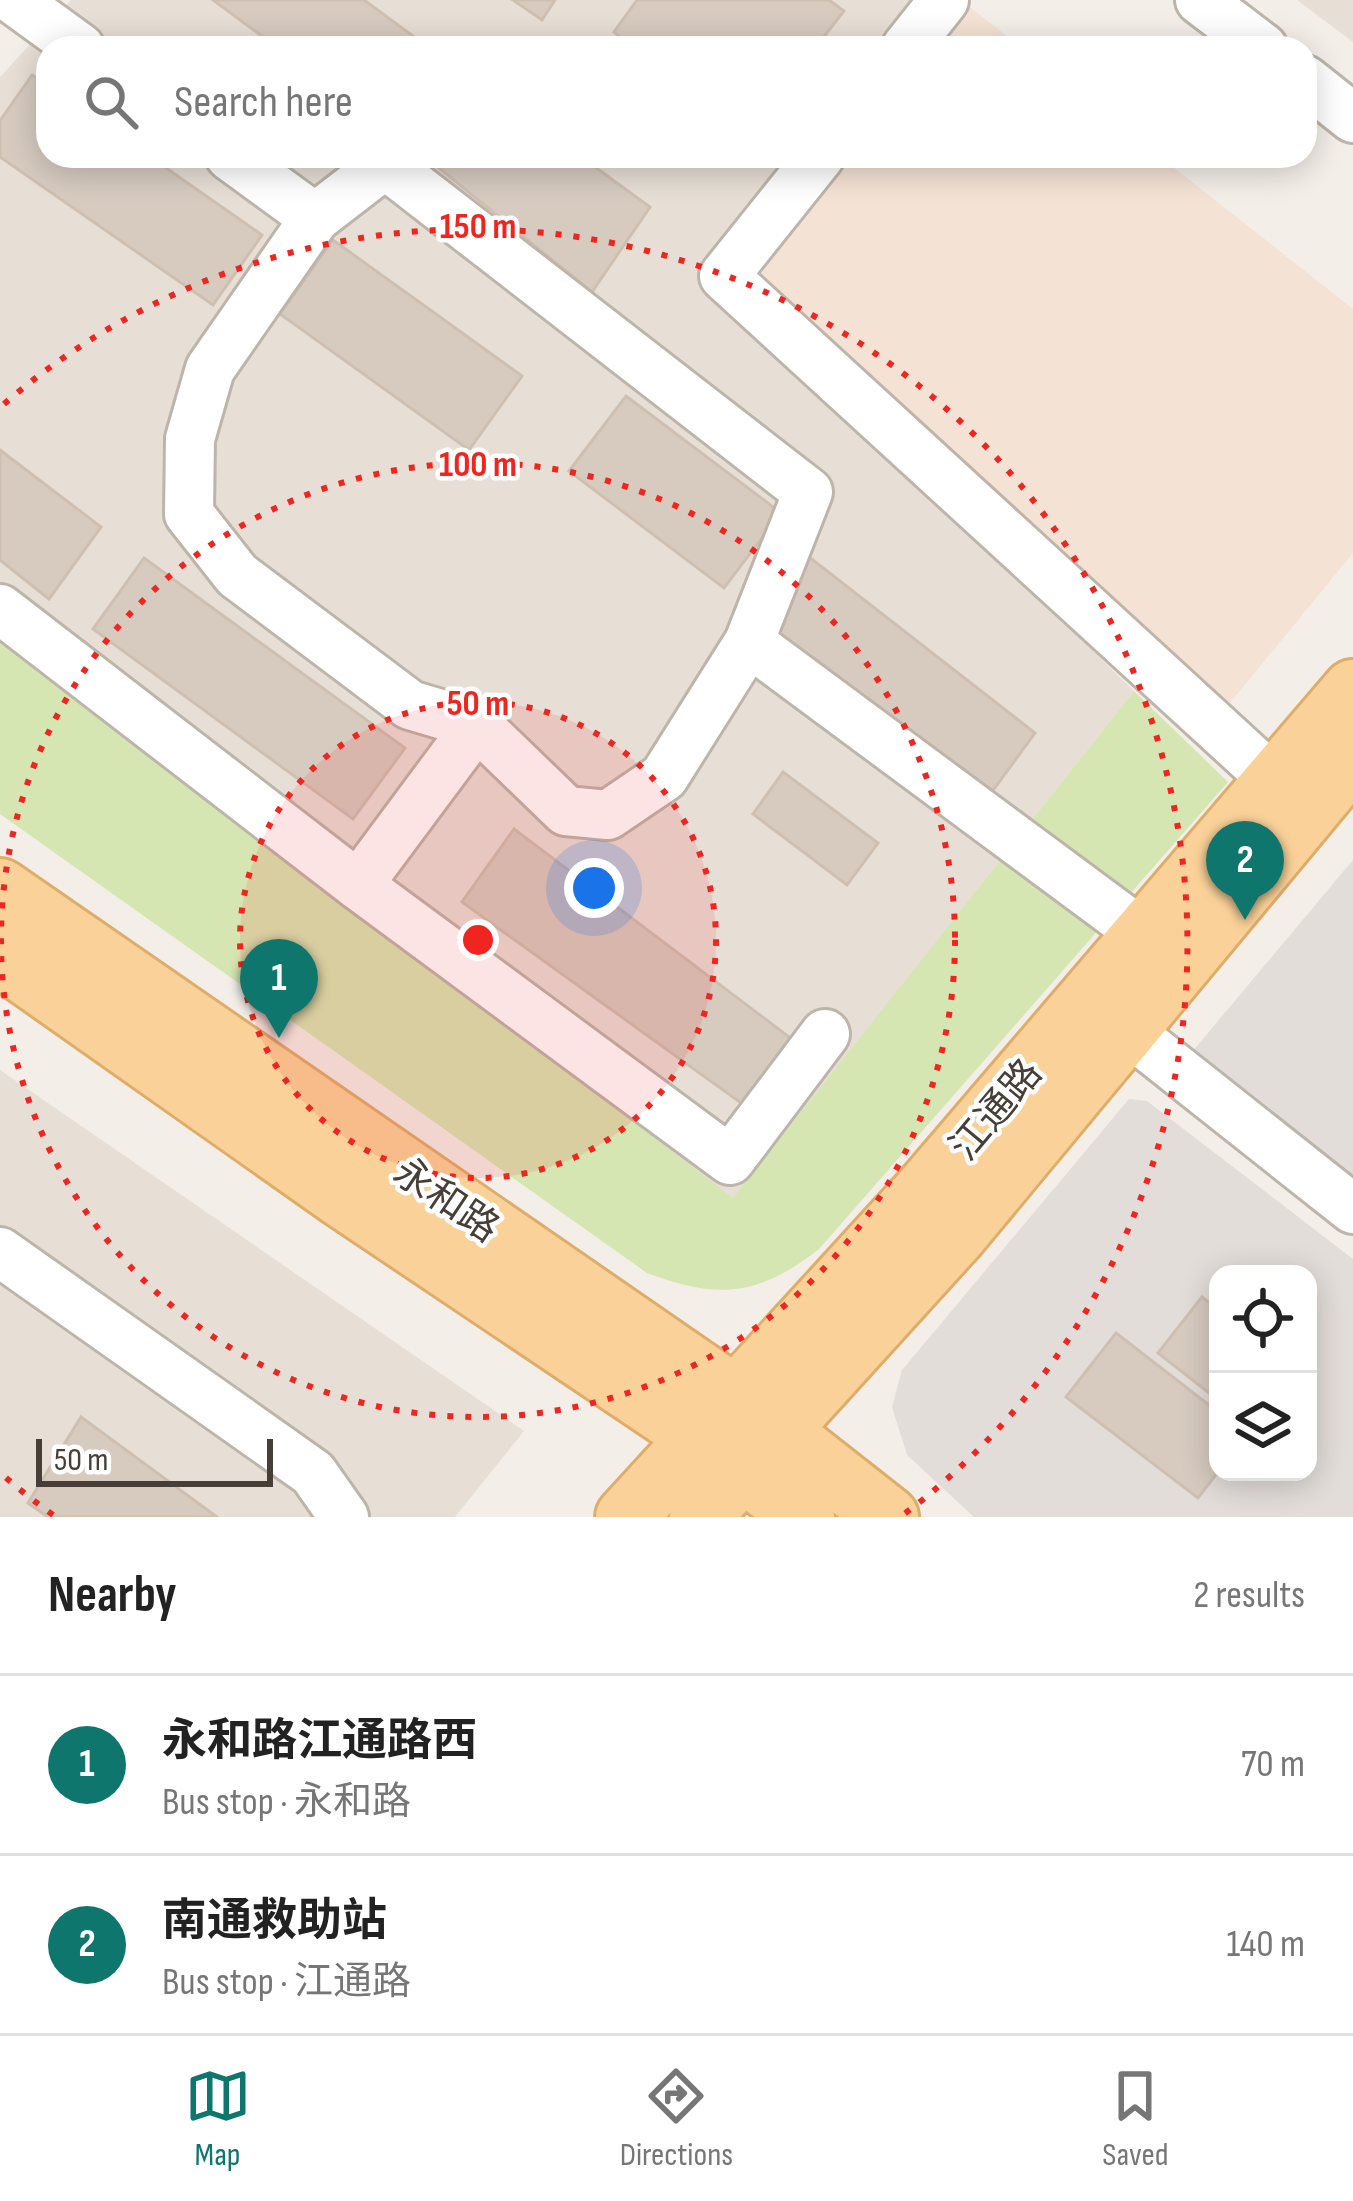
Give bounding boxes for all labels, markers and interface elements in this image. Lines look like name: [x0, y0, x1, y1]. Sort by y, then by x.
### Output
search box: [36, 36, 1317, 168]
icon: search: [78, 69, 144, 135]
text: Search here: [174, 75, 353, 130]
text: 150 m: [440, 206, 516, 249]
text: 100 m: [439, 444, 517, 487]
text: 50 m: [447, 683, 509, 726]
pin: 2: [1206, 821, 1284, 920]
your location: [564, 858, 624, 918]
centre of rings: [457, 919, 499, 961]
pin: 1: [240, 939, 318, 1038]
street label: 江通路: [941, 1051, 1053, 1171]
street label: 永和路: [384, 1149, 507, 1253]
map controls: [1209, 1265, 1317, 1481]
button: locate: [1209, 1265, 1317, 1373]
button: layers: [1209, 1373, 1317, 1481]
scale bar: [36, 1433, 273, 1486]
text: 50 m: [54, 1440, 108, 1480]
text: Nearby: [48, 1565, 177, 1626]
text: 2 results: [1193, 1572, 1305, 1619]
text: 永和路江通路西: [162, 1714, 477, 1769]
text: 1: [79, 1741, 95, 1788]
text: 70 m: [1241, 1741, 1305, 1788]
text: Bus stop · 永和路: [162, 1779, 411, 1826]
text: 南通救助站: [162, 1894, 387, 1949]
text: 2: [78, 1921, 96, 1968]
text: 140 m: [1226, 1921, 1305, 1968]
text: Bus stop · 江通路: [162, 1959, 411, 2006]
tab: Map: [185, 2063, 251, 2175]
tab: Directions: [620, 2063, 733, 2175]
tab: Saved: [1102, 2063, 1168, 2175]

